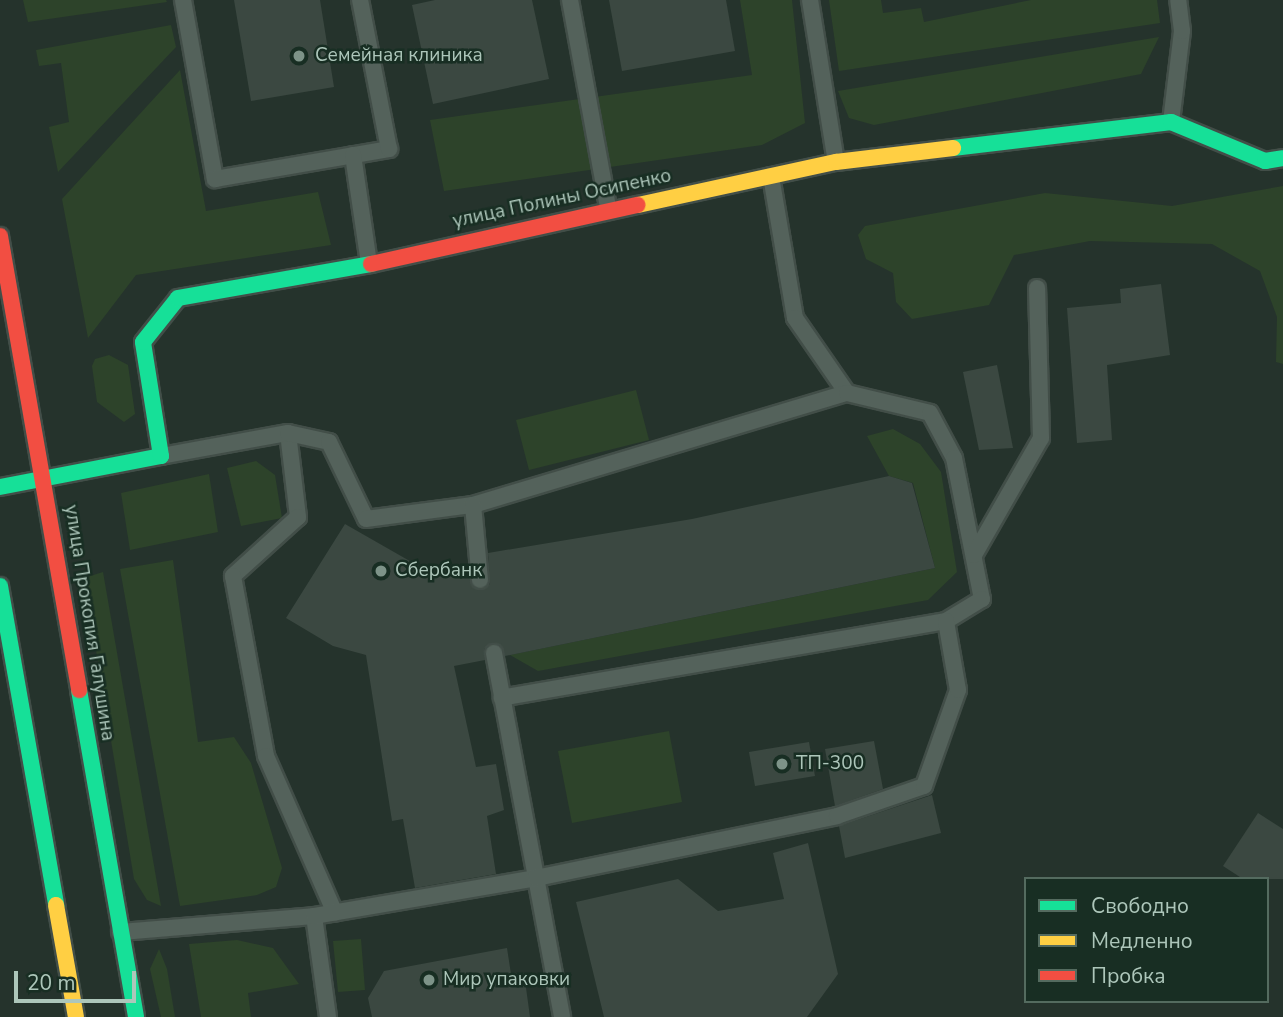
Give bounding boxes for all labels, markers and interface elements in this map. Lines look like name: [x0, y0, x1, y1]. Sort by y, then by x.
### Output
place label: Семейная клиника: [315, 45, 483, 67]
marker: Семейная клиника: [289, 46, 309, 66]
street label: улица Полины Осипенко: [451, 165, 673, 233]
street label: улица Прокопия Галушина: [59, 503, 119, 743]
place label: Сбербанк: [395, 560, 482, 582]
marker: Сбербанк: [373, 563, 389, 579]
place label: ТП-300: [796, 753, 864, 775]
marker: ТП-300: [774, 756, 790, 772]
legend: [1024, 877, 1269, 1003]
text: Свободно: [1091, 892, 1189, 920]
text: Медленно: [1091, 927, 1193, 955]
scale bar: [18, 958, 140, 1002]
text: Пробка: [1091, 962, 1165, 990]
text: 20 m: [27, 969, 76, 997]
place label: Мир упаковки: [443, 969, 570, 991]
marker: Мир упаковки: [421, 972, 437, 988]

